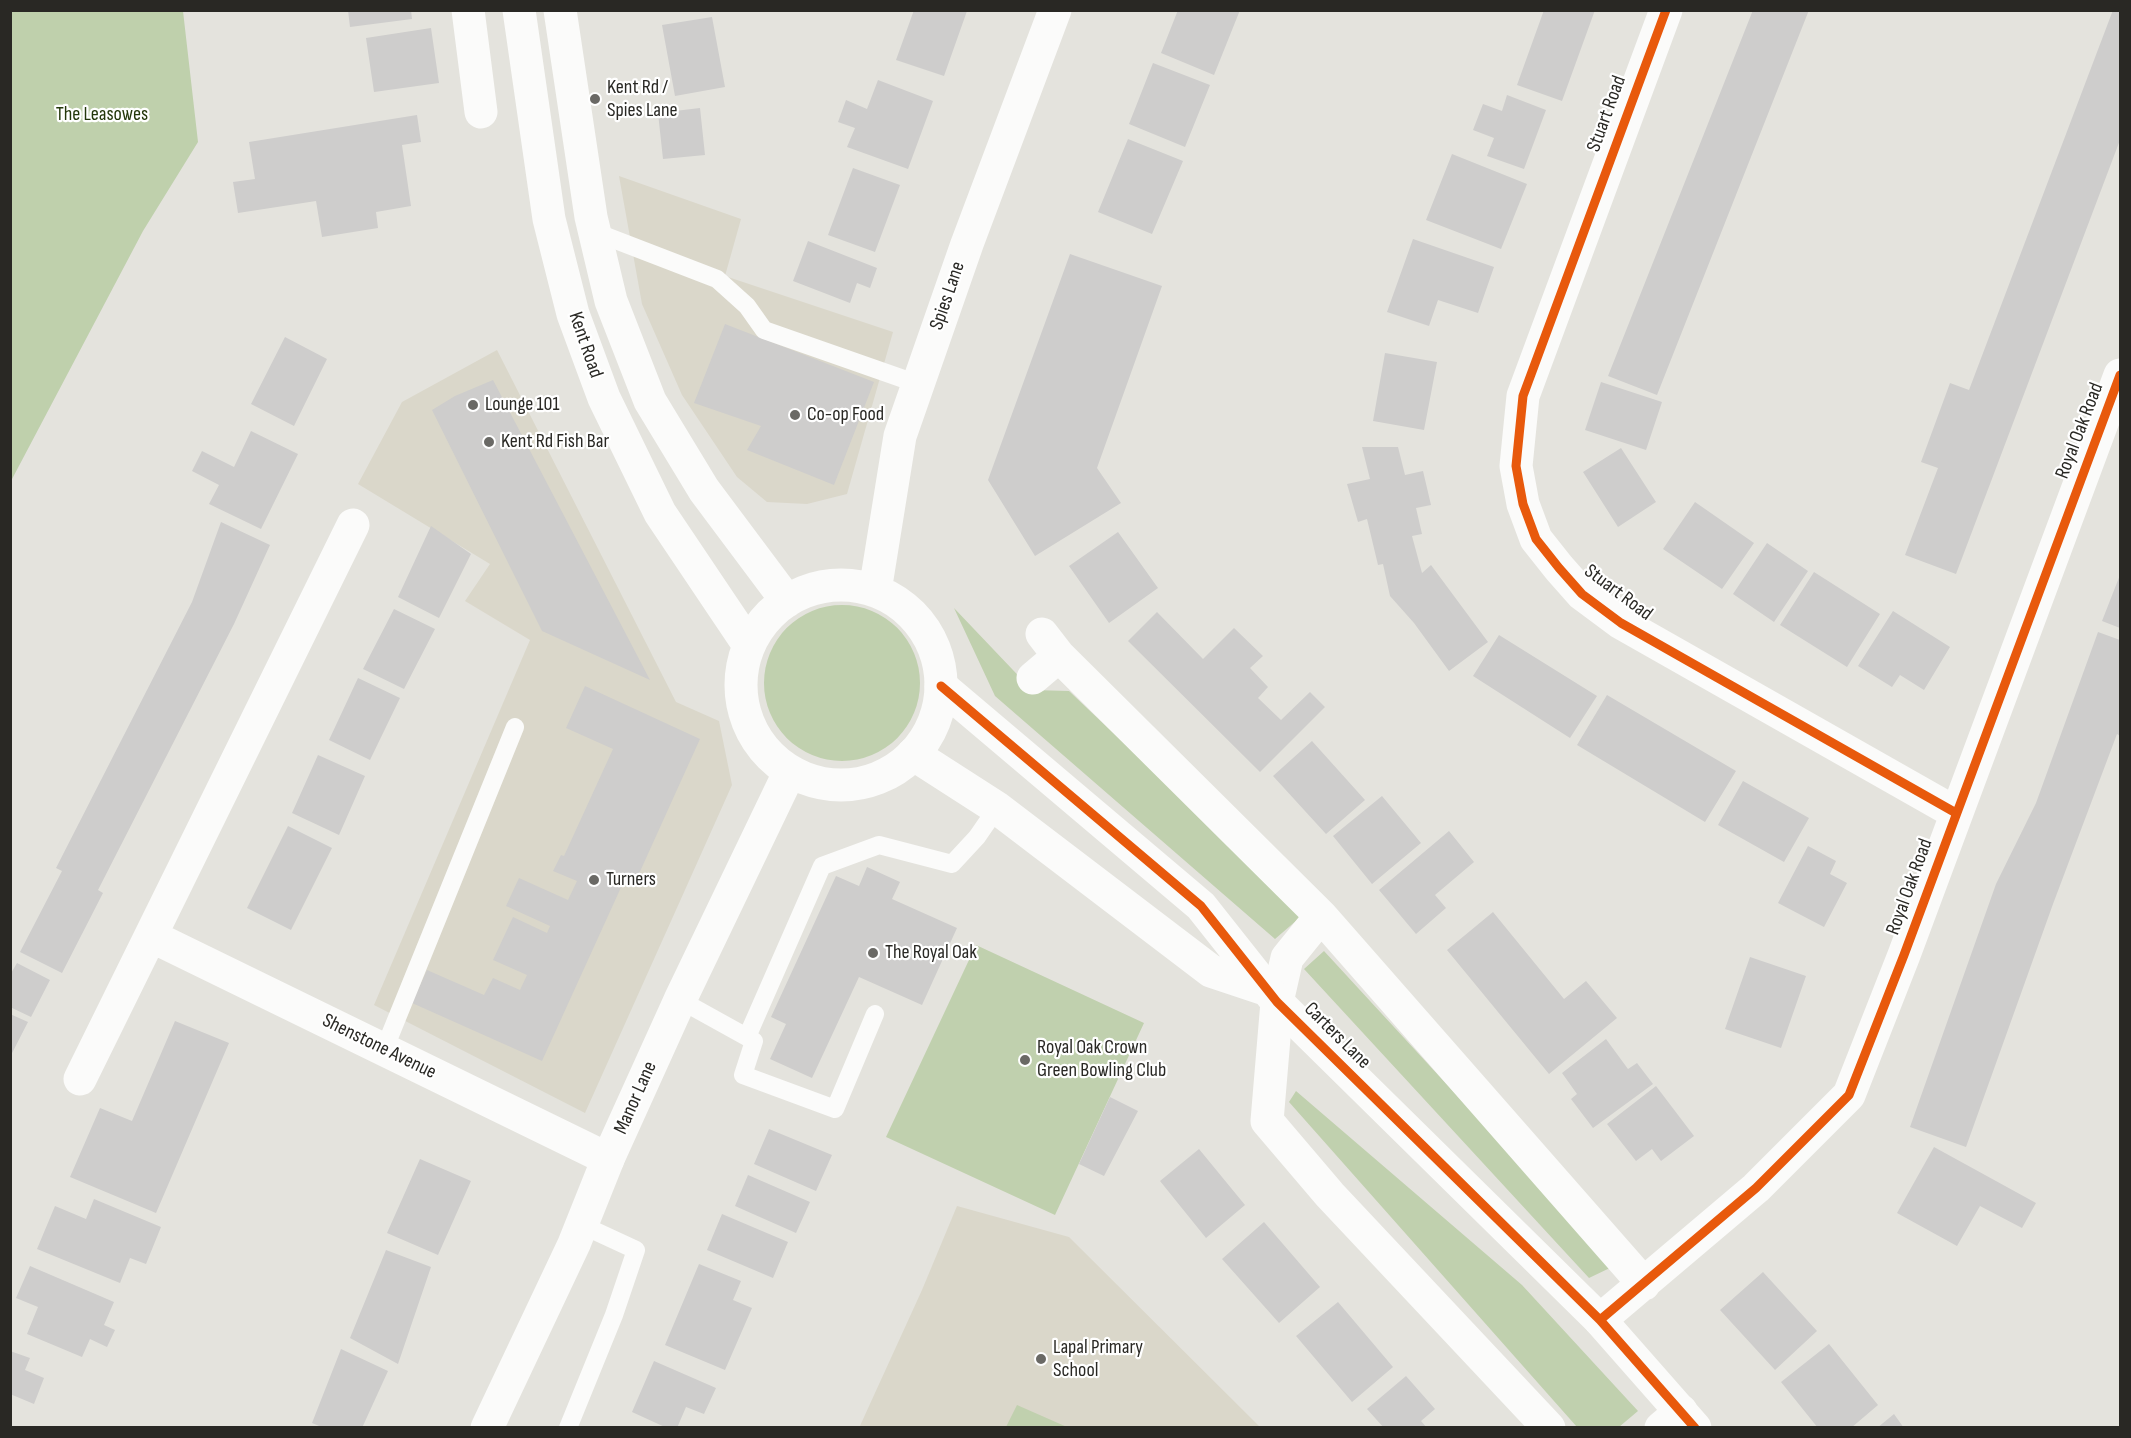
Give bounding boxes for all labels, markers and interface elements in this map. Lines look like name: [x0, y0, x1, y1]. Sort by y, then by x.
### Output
street label: Stuart Road: [1582, 73, 1632, 155]
place label: Kent Rd / Spies Lane: [607, 76, 678, 123]
marker: Kent Rd / Spies Lane: [588, 92, 602, 106]
park label: The Leasowes: [56, 103, 148, 127]
street label: Spies Lane: [925, 259, 971, 333]
street label: Kent Road: [563, 309, 607, 381]
street label: Royal Oak Road: [2051, 380, 2109, 482]
place label: Lounge 101: [485, 393, 559, 417]
marker: Lounge 101: [466, 398, 480, 412]
place label: Co-op Food: [807, 403, 884, 427]
marker: Co-op Food: [788, 408, 802, 422]
place label: Kent Rd Fish Bar: [501, 430, 609, 454]
marker: Kent Rd Fish Bar: [482, 435, 496, 449]
street label: Stuart Road: [1579, 560, 1657, 626]
street label: Royal Oak Road: [1882, 836, 1938, 938]
place label: Turners: [606, 868, 656, 892]
marker: Turners: [587, 873, 601, 887]
place label: The Royal Oak: [885, 941, 977, 965]
marker: The Royal Oak: [866, 946, 880, 960]
street label: Carters Lane: [1299, 998, 1375, 1074]
street label: Shenstone Avenue: [318, 1009, 440, 1085]
place label: Royal Oak Crown Green Bowling Club: [1037, 1036, 1166, 1083]
marker: Royal Oak Crown Green Bowling Club: [1018, 1053, 1032, 1067]
street label: Manor Lane: [609, 1058, 663, 1138]
place label: Lapal Primary School: [1053, 1336, 1143, 1383]
marker: Lapal Primary School: [1034, 1352, 1048, 1366]

